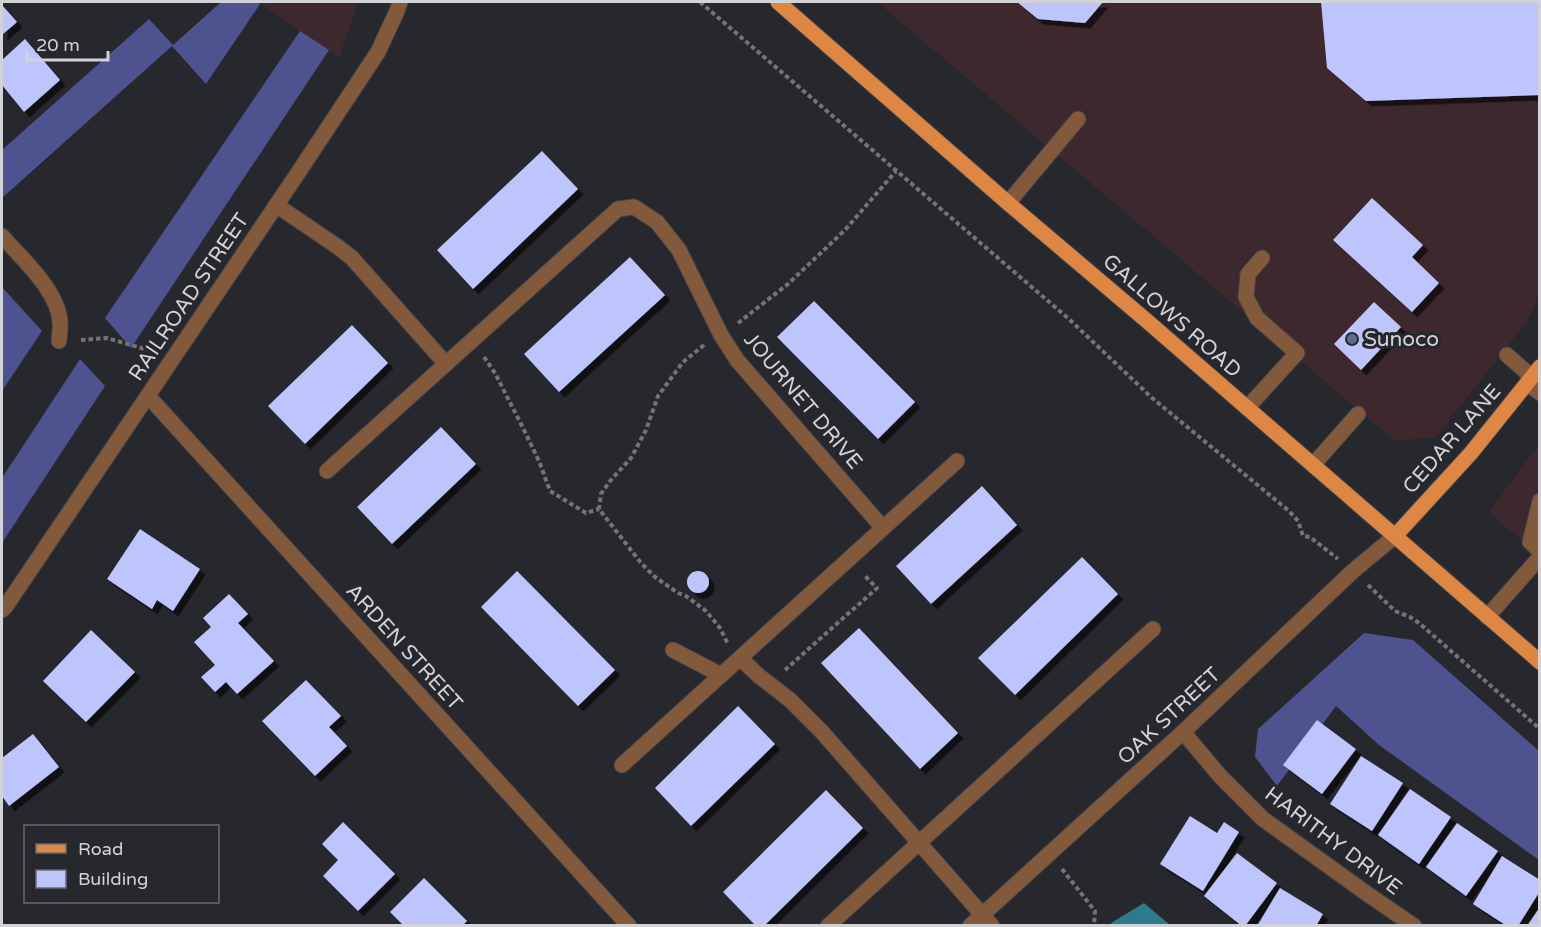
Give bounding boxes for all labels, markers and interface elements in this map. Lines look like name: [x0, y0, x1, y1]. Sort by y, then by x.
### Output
scale bar: [27, 24, 108, 62]
text: 20 m: [36, 34, 80, 56]
street label: RAILROAD STREET: [124, 208, 254, 386]
street label: GALLOWS ROAD: [1098, 249, 1246, 383]
place label: Sunoco: [1364, 327, 1439, 352]
street label: JOURNET DRIVE: [738, 328, 868, 474]
marker: Sunoco: [1345, 332, 1359, 346]
street label: CEDAR LANE: [1398, 379, 1506, 499]
street label: ARDEN STREET: [341, 579, 467, 716]
street label: OAK STREET: [1112, 662, 1226, 770]
street label: HARITHY DRIVE: [1260, 781, 1406, 901]
legend: [24, 825, 219, 903]
text: Road: [78, 838, 123, 860]
text: Building: [78, 868, 148, 890]

